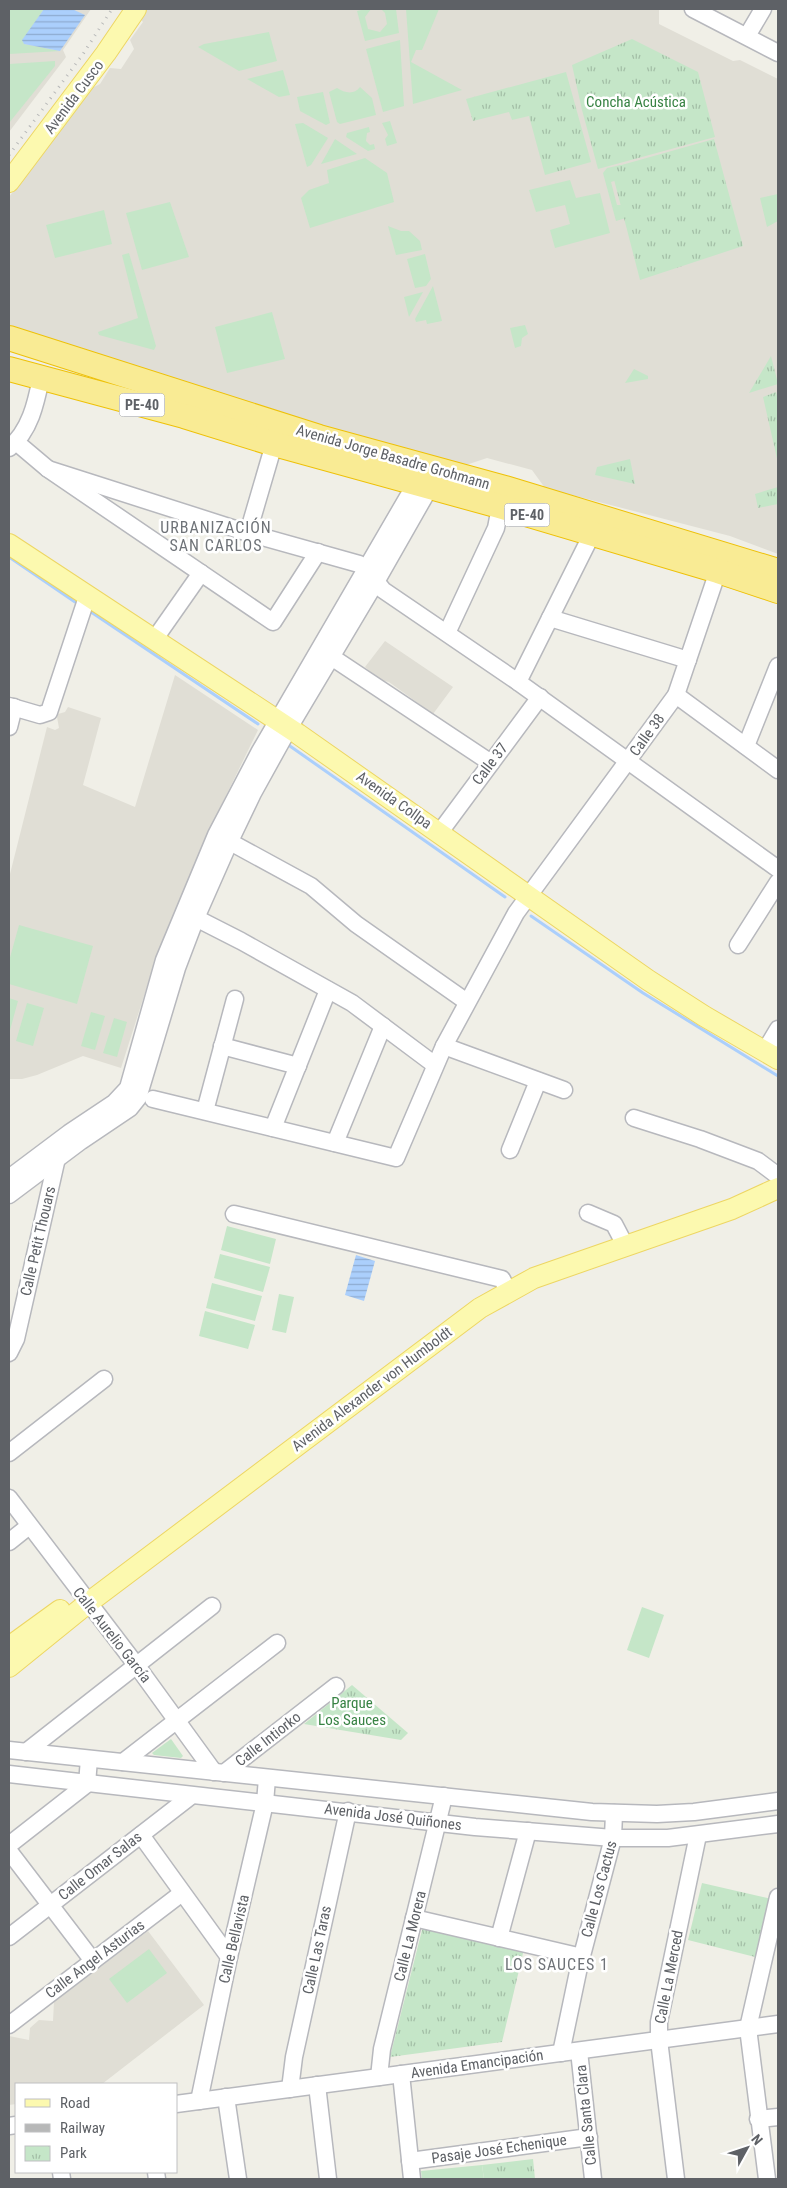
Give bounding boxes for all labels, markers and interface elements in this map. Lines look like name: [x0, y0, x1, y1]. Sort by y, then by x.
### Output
street label: Avenida Cusco: [40, 57, 108, 137]
park label: Concha Acústica: [586, 93, 686, 111]
road number: PE-40: [120, 394, 164, 416]
street label: Avenida Jorge Basadre Grohmann: [294, 421, 492, 493]
road number: PE-40: [504, 504, 550, 526]
district label: URBANIZACIÓN SAN CARLOS: [160, 517, 272, 555]
street label: Calle 38: [626, 710, 668, 760]
street label: Calle 37: [468, 739, 512, 789]
street label: Avenida Collpa: [353, 767, 435, 833]
street label: Calle Petit Thouars: [17, 1184, 59, 1298]
street label: Avenida Alexander von Humboldt: [288, 1323, 456, 1455]
street label: Calle Aurelio García: [69, 1584, 155, 1686]
park label: Parque Los Sauces: [318, 1694, 386, 1729]
street label: Calle Intiorko: [232, 1708, 304, 1770]
street label: Avenida José Quiñones: [323, 1800, 463, 1834]
street label: Calle Omar Salas: [55, 1828, 145, 1904]
street label: Calle Los Cactus: [577, 1839, 621, 1939]
street label: Calle La Morera: [390, 1889, 430, 1983]
street label: Calle Bellavista: [215, 1893, 253, 1985]
street label: Calle Las Taras: [299, 1904, 335, 1996]
street label: Calle Angel Asturias: [42, 1916, 148, 2002]
street label: Calle La Merced: [651, 1929, 687, 2025]
district label: LOS SAUCES 1: [505, 1955, 609, 1974]
street label: Avenida Emancipación: [410, 2046, 544, 2082]
street label: Calle Santa Clara: [572, 2064, 600, 2166]
legend: [15, 2083, 178, 2173]
text: Road: [60, 2094, 90, 2112]
text: Railway: [60, 2119, 105, 2137]
north arrow: [722, 2123, 772, 2173]
street label: Pasaje José Echenique: [430, 2131, 568, 2167]
text: N: [748, 2131, 766, 2148]
text: Park: [60, 2144, 87, 2162]

